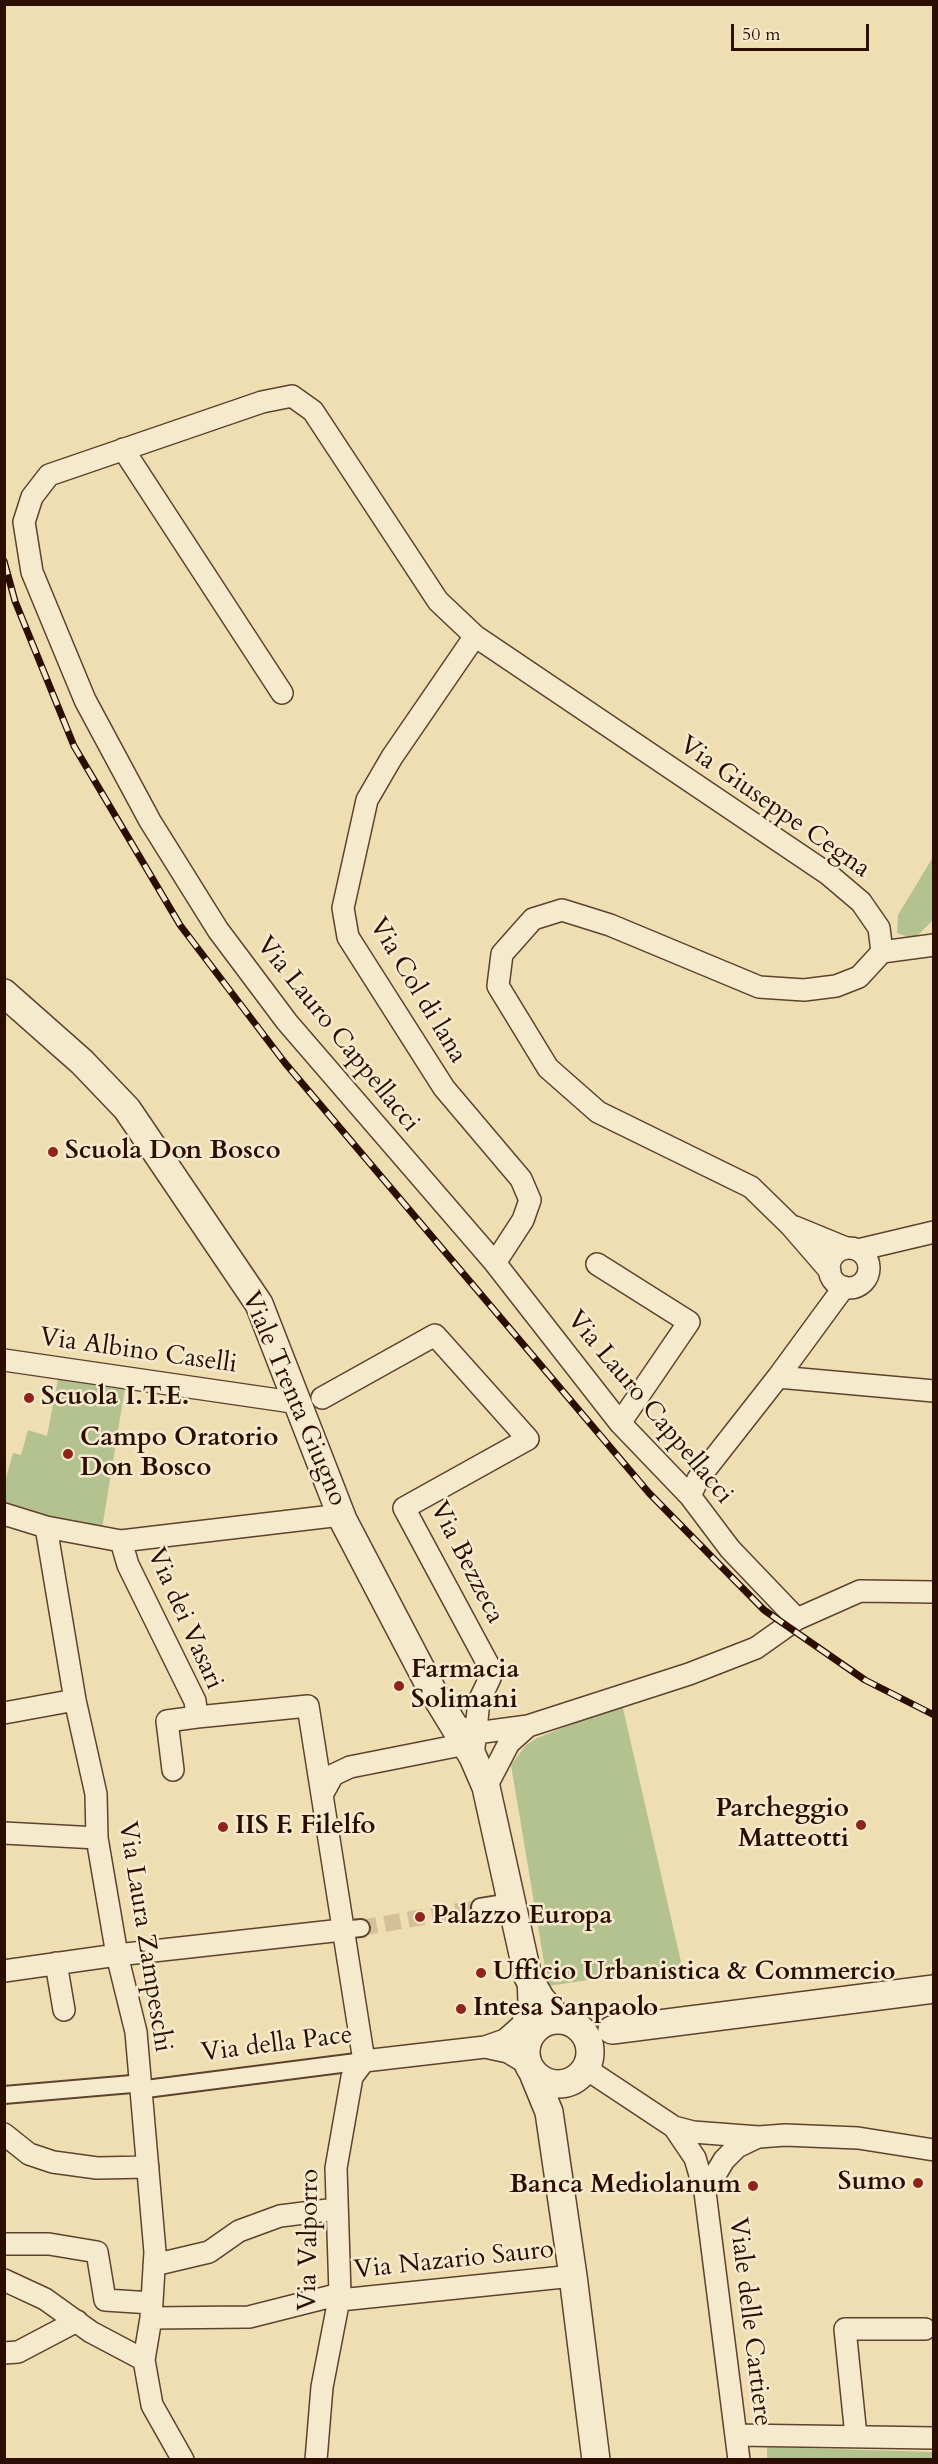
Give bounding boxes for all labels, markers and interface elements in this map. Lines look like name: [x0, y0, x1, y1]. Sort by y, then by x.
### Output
scale bar: [734, 12, 872, 50]
text: 50 m: [742, 22, 781, 47]
street label: Via Giuseppe Cegna: [672, 730, 876, 886]
street label: Via Col di lana: [361, 913, 473, 1069]
street label: Via Lauro Cappellacci: [249, 931, 425, 1139]
place label: Scuola Don Bosco: [65, 1136, 281, 1168]
marker: Scuola Don Bosco: [46, 1145, 60, 1159]
street label: Viale Trenta Giugno: [234, 1287, 352, 1511]
street label: Via Lauro Cappellacci: [559, 1305, 739, 1511]
street label: Via Albino Caselli: [37, 1323, 239, 1381]
place label: Scuola I.T.E.: [41, 1382, 189, 1414]
marker: Scuola I.T.E.: [22, 1391, 36, 1405]
place label: Campo Oratorio Don Bosco: [80, 1423, 278, 1484]
marker: Campo Oratorio Don Bosco: [61, 1447, 75, 1461]
street label: Via Bezzeca: [422, 1497, 510, 1629]
street label: Via dei Vasari: [139, 1543, 229, 1695]
place label: Farmacia Solimani: [411, 1655, 519, 1716]
marker: Farmacia Solimani: [392, 1679, 406, 1693]
place label: Parcheggio Matteotti: [715, 1794, 849, 1856]
place label: IIS F. Filelfo: [235, 1811, 375, 1843]
marker: Parcheggio Matteotti: [854, 1818, 868, 1832]
street label: Via Laura Zampeschi: [110, 1819, 178, 2055]
marker: IIS F. Filelfo: [216, 1820, 230, 1834]
place label: Palazzo Europa: [432, 1901, 612, 1933]
marker: Palazzo Europa: [413, 1910, 427, 1924]
place label: Ufficio Urbanistica & Commercio: [493, 1957, 896, 1989]
marker: Ufficio Urbanistica & Commercio: [474, 1966, 488, 1980]
place label: Intesa Sanpaolo: [473, 1993, 658, 2025]
marker: Intesa Sanpaolo: [454, 2002, 468, 2016]
street label: Via della Pace: [200, 2020, 354, 2070]
place label: Sumo: [838, 2167, 906, 2199]
street label: Via Valporro: [293, 2168, 327, 2312]
place label: Banca Mediolanum: [509, 2170, 741, 2202]
marker: Sumo: [911, 2176, 925, 2190]
marker: Banca Mediolanum: [746, 2179, 760, 2193]
street label: Viale delle Cartiere: [721, 2216, 777, 2428]
street label: Via Nazario Sauro: [353, 2235, 555, 2287]

